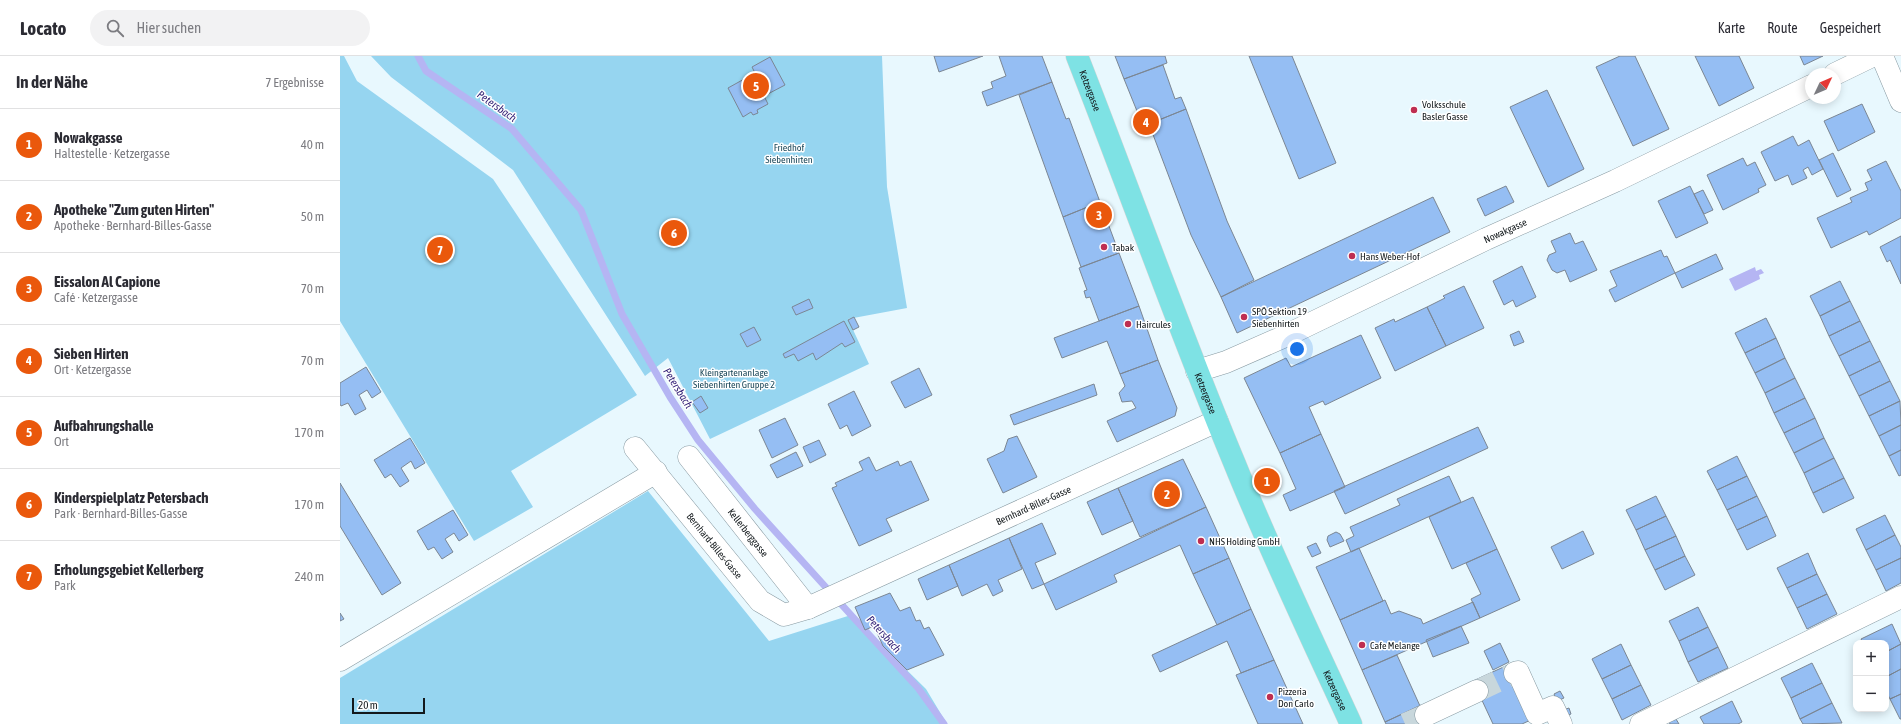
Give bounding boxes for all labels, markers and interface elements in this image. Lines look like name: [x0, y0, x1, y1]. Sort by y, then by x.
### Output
search box: [90, 10, 370, 46]
text: Locato: [20, 17, 66, 39]
icon: search: [104, 17, 126, 39]
text: Hier suchen: [136, 19, 201, 36]
text: Karte: [1718, 20, 1745, 36]
text: Route: [1767, 20, 1798, 36]
text: Gespeichert: [1820, 20, 1881, 36]
street label: Ketzergasse: [1077, 68, 1103, 113]
north arrow: [1805, 68, 1841, 104]
pin: 5: [743, 71, 769, 101]
text: In der Nähe: [16, 72, 88, 92]
text: 7 Ergebnisse: [265, 75, 324, 90]
water label: Petersbach: [475, 88, 519, 124]
place label: Volksschule Basler Gasse: [1422, 99, 1468, 122]
marker: Volksschule Basler Gasse: [1409, 105, 1419, 115]
pin: 4: [1133, 107, 1159, 137]
text: Nowakgasse: [54, 129, 123, 146]
text: 1: [26, 137, 32, 152]
text: 40 m: [301, 137, 324, 152]
park label: Friedhof Siebenhirten: [765, 142, 813, 165]
text: Haltestelle · Ketzergasse: [54, 146, 170, 161]
pin: 3: [1086, 200, 1112, 230]
text: Apotheke "Zum guten Hirten": [54, 201, 214, 218]
text: 2: [26, 209, 32, 224]
text: 50 m: [301, 209, 324, 224]
street label: Nowakgasse: [1482, 216, 1529, 245]
text: Apotheke · Bernhard-Billes-Gasse: [54, 218, 212, 233]
pin: 6: [661, 218, 687, 248]
pin: 7: [427, 235, 453, 265]
marker: Tabak: [1099, 242, 1109, 252]
place label: Tabak: [1112, 242, 1135, 253]
marker: Hans Weber-Hof: [1347, 251, 1357, 261]
place label: Hans Weber-Hof: [1360, 251, 1420, 262]
text: Eissalon Al Capione: [54, 273, 160, 290]
text: 3: [26, 281, 32, 296]
text: 70 m: [301, 281, 324, 296]
text: Café · Ketzergasse: [54, 290, 138, 305]
place label: SPÖ Sektion 19 Siebenhirten: [1252, 306, 1307, 329]
marker: SPÖ Sektion 19 Siebenhirten: [1239, 312, 1249, 322]
marker: Haircules: [1123, 319, 1133, 329]
place label: Haircules: [1136, 319, 1171, 330]
your location: [1287, 339, 1307, 359]
text: Sieben Hirten: [54, 345, 129, 362]
text: 4: [26, 353, 32, 368]
text: 70 m: [301, 353, 324, 368]
text: Ort · Ketzergasse: [54, 362, 132, 377]
water label: Petersbach: [661, 366, 695, 411]
park label: Kleingartenanlage Siebenhirten Gruppe 2: [693, 367, 775, 390]
street label: Ketzergasse: [1193, 371, 1219, 416]
text: Aufbahrungshalle: [54, 417, 154, 434]
text: 5: [26, 425, 32, 440]
text: 170 m: [295, 425, 324, 440]
text: Ort: [54, 434, 69, 449]
pin: 1: [1254, 466, 1280, 496]
pin: 2: [1154, 479, 1180, 509]
street label: Bernhard-Billes-Gasse: [994, 483, 1073, 527]
text: Kinderspielplatz Petersbach: [54, 489, 209, 506]
text: 6: [26, 497, 32, 512]
text: 170 m: [295, 497, 324, 512]
text: Park · Bernhard-Billes-Gasse: [54, 506, 188, 521]
street label: Kellerberggasse: [726, 506, 771, 559]
street label: Bernhard-Billes-Gasse: [685, 511, 745, 581]
marker: NHS Holding GmbH: [1196, 536, 1206, 546]
place label: NHS Holding GmbH: [1209, 536, 1280, 547]
text: Erholungsgebiet Kellerberg: [54, 561, 203, 578]
text: 7: [26, 569, 32, 584]
text: 240 m: [295, 569, 324, 584]
text: Park: [54, 578, 76, 593]
water label: Petersbach: [864, 613, 904, 655]
marker: Cafe Melange: [1357, 640, 1367, 650]
place label: Cafe Melange: [1370, 640, 1420, 651]
map controls: [1853, 640, 1889, 712]
button: +: [1853, 640, 1889, 676]
street label: Ketzergasse: [1321, 668, 1350, 712]
button: −: [1853, 676, 1889, 712]
place label: Pizzeria Don Carlo: [1278, 686, 1314, 709]
marker: Pizzeria Don Carlo: [1265, 692, 1275, 702]
scale bar: [352, 696, 425, 715]
text: 20 m: [358, 699, 378, 711]

